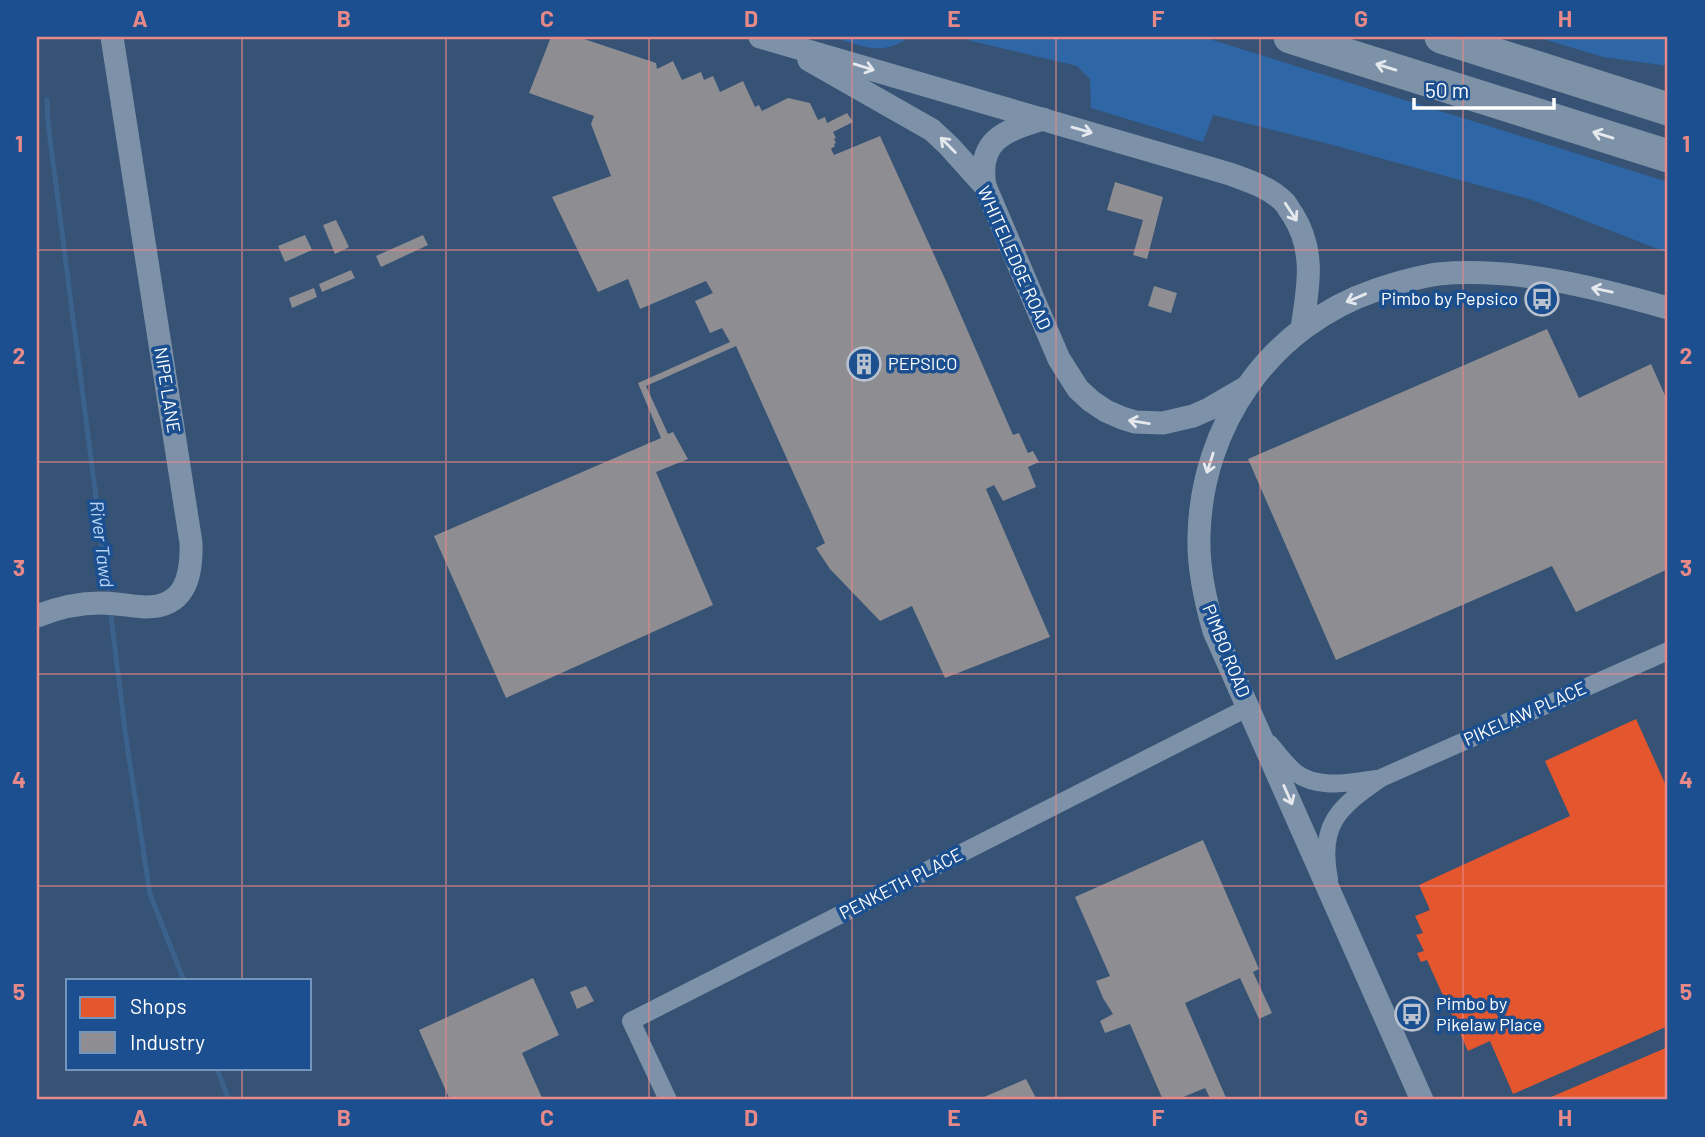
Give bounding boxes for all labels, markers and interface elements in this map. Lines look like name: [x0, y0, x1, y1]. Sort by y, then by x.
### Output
text: A: [132, 4, 148, 32]
text: B: [337, 4, 351, 32]
text: C: [540, 4, 554, 32]
text: D: [744, 4, 758, 32]
text: E: [947, 4, 961, 32]
text: F: [1152, 4, 1165, 32]
text: G: [1354, 4, 1368, 32]
text: H: [1558, 4, 1572, 32]
one-way arrow: [1375, 60, 1397, 73]
one-way arrow: [852, 62, 874, 75]
scale bar: [1414, 66, 1554, 110]
text: 50 m: [1425, 77, 1469, 102]
one-way arrow: [1071, 125, 1093, 138]
one-way arrow: [1592, 128, 1614, 141]
text: 1: [15, 129, 23, 157]
text: 1: [1682, 129, 1690, 157]
one-way arrow: [939, 137, 956, 154]
street label: WHITELEDGE ROAD: [973, 182, 1057, 333]
one-way arrow: [1283, 202, 1298, 221]
bus stop icon: Pimbo by Pepsico: [1523, 280, 1561, 318]
one-way arrow: [1592, 283, 1614, 296]
place label: Pimbo by Pepsico: [1381, 287, 1518, 309]
one-way arrow: [1345, 292, 1367, 305]
text: 2: [13, 341, 25, 369]
text: 2: [1680, 341, 1692, 369]
street label: NIPE LANE: [150, 345, 186, 434]
building icon: PEPSICO: [845, 345, 883, 383]
place label: PEPSICO: [888, 352, 958, 374]
one-way arrow: [1128, 415, 1151, 428]
one-way arrow: [1203, 452, 1216, 474]
water label: River Tawd: [86, 499, 119, 589]
text: 3: [13, 553, 25, 581]
text: 3: [1680, 553, 1692, 581]
street label: PIMBO ROAD: [1198, 601, 1256, 700]
street label: PIKELAW PLACE: [1460, 676, 1589, 750]
text: 4: [12, 765, 26, 793]
text: 4: [1679, 765, 1693, 793]
one-way arrow: [1282, 784, 1295, 805]
street label: PENKETH PLACE: [835, 843, 966, 924]
text: 5: [13, 977, 25, 1005]
text: 5: [1680, 977, 1692, 1005]
legend: [66, 979, 312, 1070]
place label: Pimbo by Pikelaw Place: [1436, 992, 1542, 1035]
text: Shops: [130, 993, 187, 1018]
bus stop icon: Pimbo by Pikelaw Place: [1393, 995, 1431, 1033]
text: Industry: [130, 1029, 205, 1054]
text: A: [132, 1103, 148, 1131]
text: B: [337, 1103, 351, 1131]
text: C: [540, 1103, 554, 1131]
text: D: [744, 1103, 758, 1131]
text: E: [947, 1103, 961, 1131]
text: F: [1152, 1103, 1165, 1131]
text: G: [1354, 1103, 1368, 1131]
text: H: [1558, 1103, 1572, 1131]

